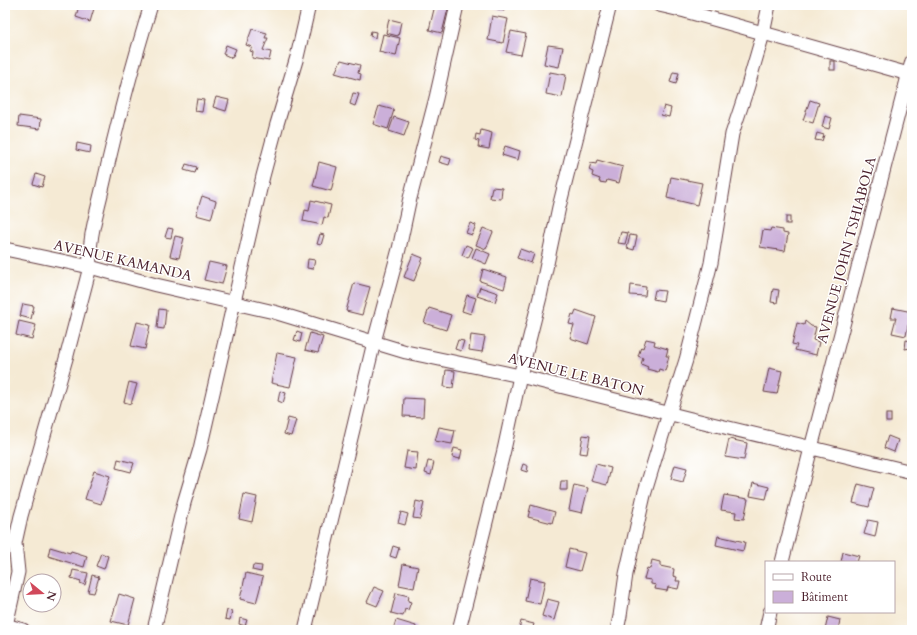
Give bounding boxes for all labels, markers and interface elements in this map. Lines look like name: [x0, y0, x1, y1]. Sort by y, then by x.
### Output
street label: AVENUE JOHN TSHIABOLA: [812, 155, 881, 346]
street label: AVENUE KAMANDA: [52, 235, 194, 286]
street label: AVENUE LE BATON: [506, 348, 646, 401]
legend: [765, 561, 895, 613]
text: Route: [801, 569, 832, 585]
north arrow: [22, 573, 62, 613]
text: N: [42, 589, 60, 603]
text: Bâtiment: [801, 589, 848, 605]

